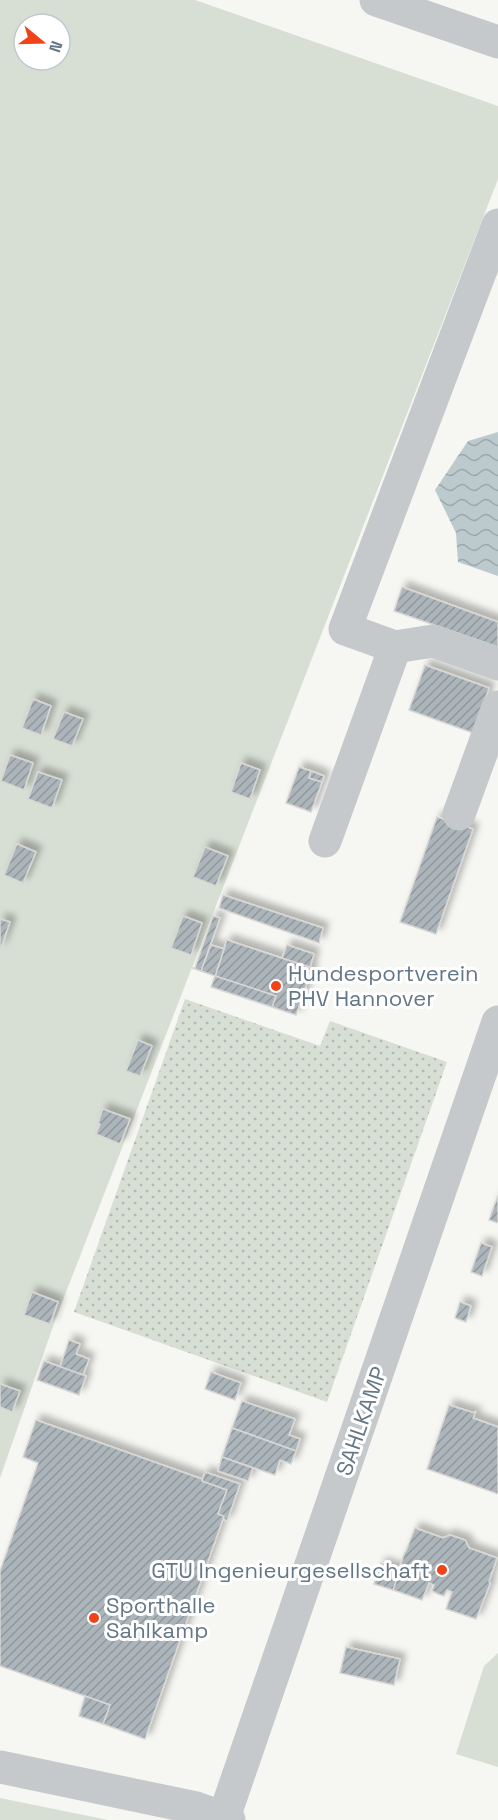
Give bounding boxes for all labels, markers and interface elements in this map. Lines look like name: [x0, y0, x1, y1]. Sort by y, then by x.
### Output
north arrow: [12, 12, 72, 72]
text: N: [44, 38, 67, 55]
place label: Hundesportverein PHV Hannover: [288, 959, 479, 1012]
marker: Hundesportverein PHV Hannover: [269, 979, 283, 993]
street label: SAHLKAMP: [329, 1363, 393, 1479]
place label: GTU Ingenieurgesellschaft: [151, 1556, 430, 1584]
marker: GTU Ingenieurgesellschaft: [435, 1563, 449, 1577]
place label: Sporthalle Sahlkamp: [106, 1591, 216, 1644]
marker: Sporthalle Sahlkamp: [87, 1611, 101, 1625]

